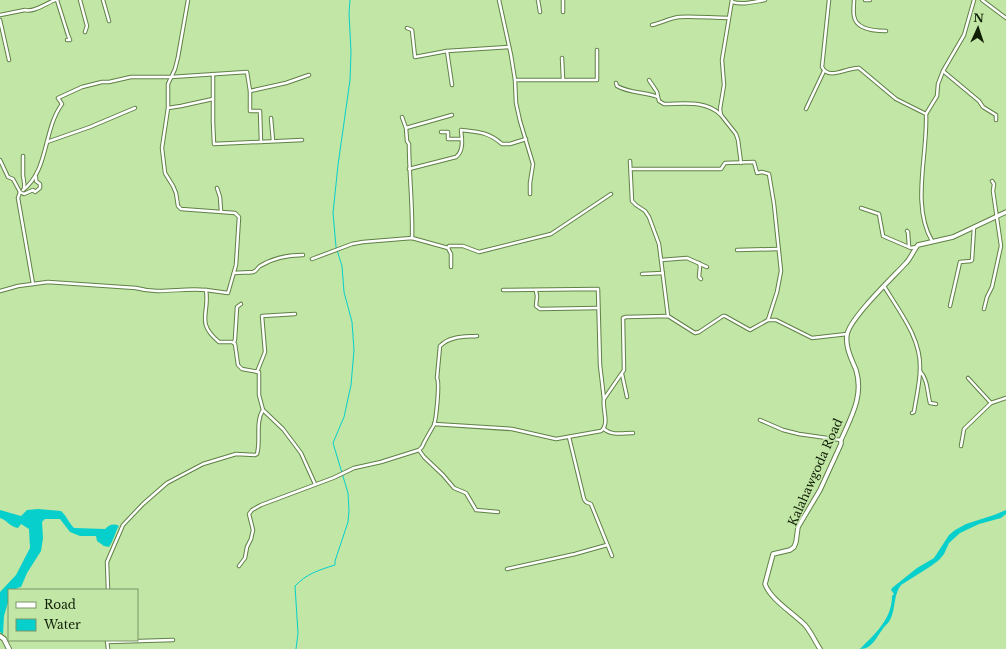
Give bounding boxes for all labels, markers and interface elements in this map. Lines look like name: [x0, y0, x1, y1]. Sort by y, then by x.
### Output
north arrow: [958, 8, 998, 48]
text: N: [973, 11, 985, 25]
street label: Kalahawgoda Road: [785, 416, 845, 528]
legend: [8, 589, 138, 641]
text: Road: [44, 597, 76, 612]
text: Water: [43, 617, 81, 632]

